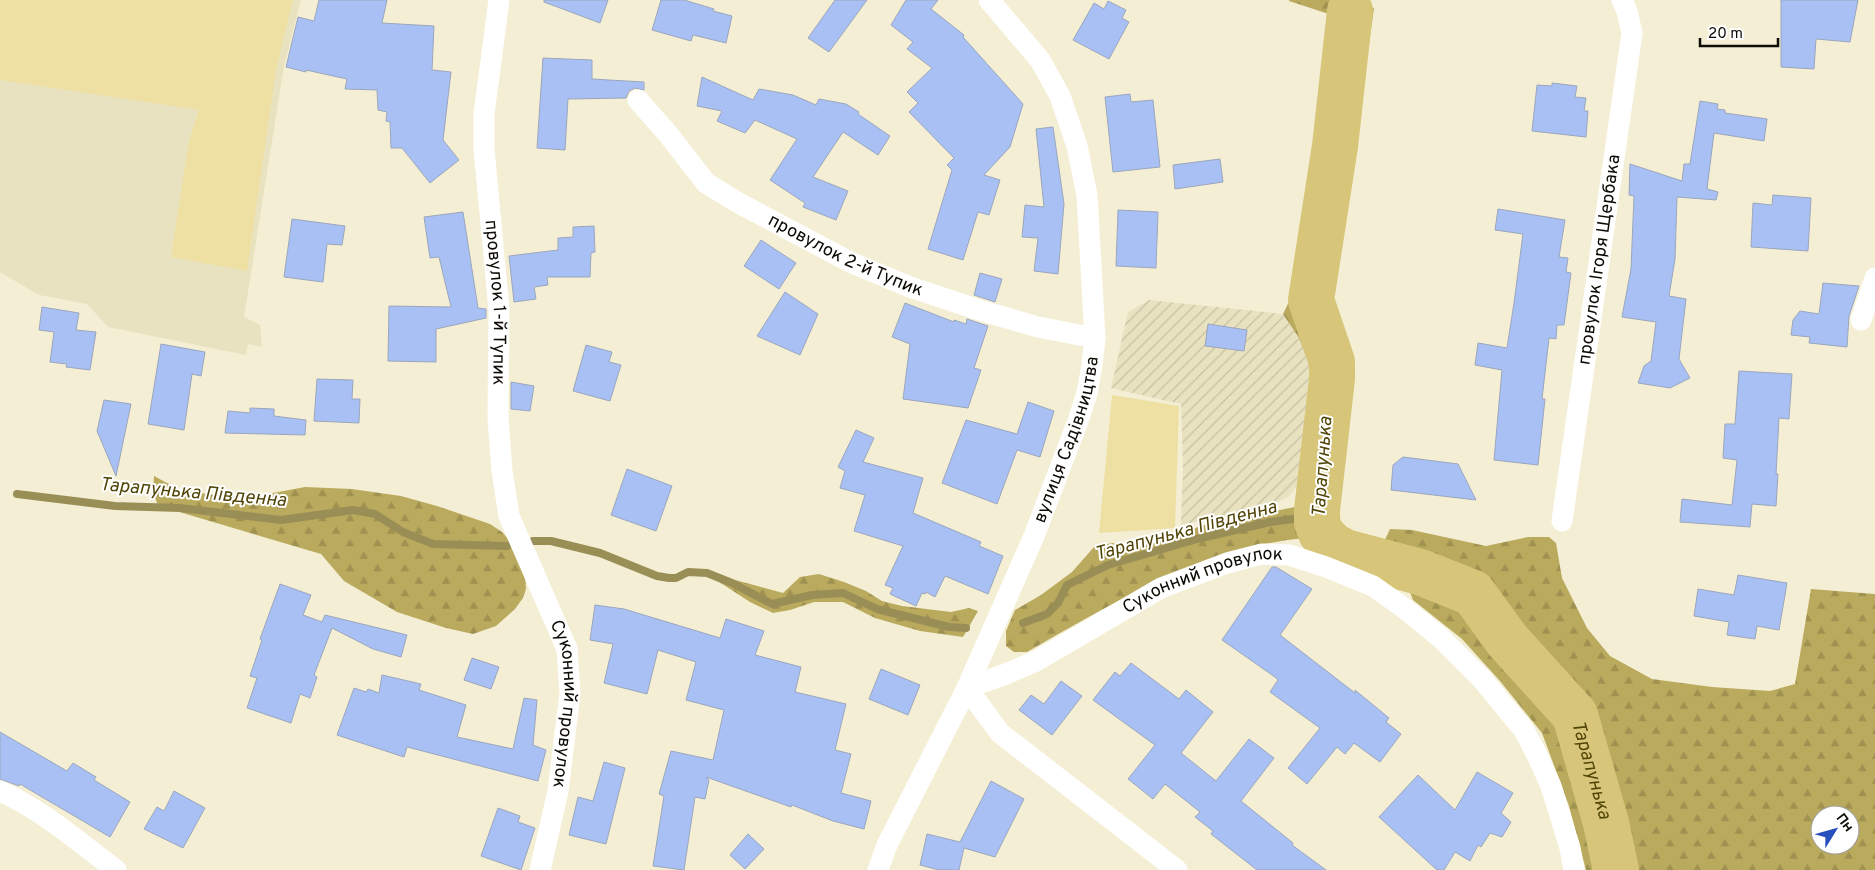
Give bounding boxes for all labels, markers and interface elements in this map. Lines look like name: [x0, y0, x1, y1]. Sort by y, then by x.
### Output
scale bar: [1700, 15, 1778, 47]
text: 20 m: [1708, 25, 1743, 44]
street label: провулок Ігоря Щербака: [1573, 153, 1626, 367]
street label: провулок 2-й Тупик: [764, 209, 926, 302]
street label: провулок 1-й Тупик: [479, 219, 511, 385]
street label: вулиця Садівництва: [1029, 355, 1104, 526]
water label: Тарапунька: [1308, 416, 1339, 518]
water label: Тарапунька Південна: [99, 473, 288, 513]
water label: Тарапунька Південна: [1092, 495, 1280, 567]
street label: Суконний провулок: [1118, 543, 1283, 619]
street label: Суконний провулок: [544, 616, 582, 789]
water label: Тарапунька: [1565, 718, 1616, 822]
north arrow: [1810, 805, 1860, 855]
text: Пн: [1832, 810, 1857, 836]

